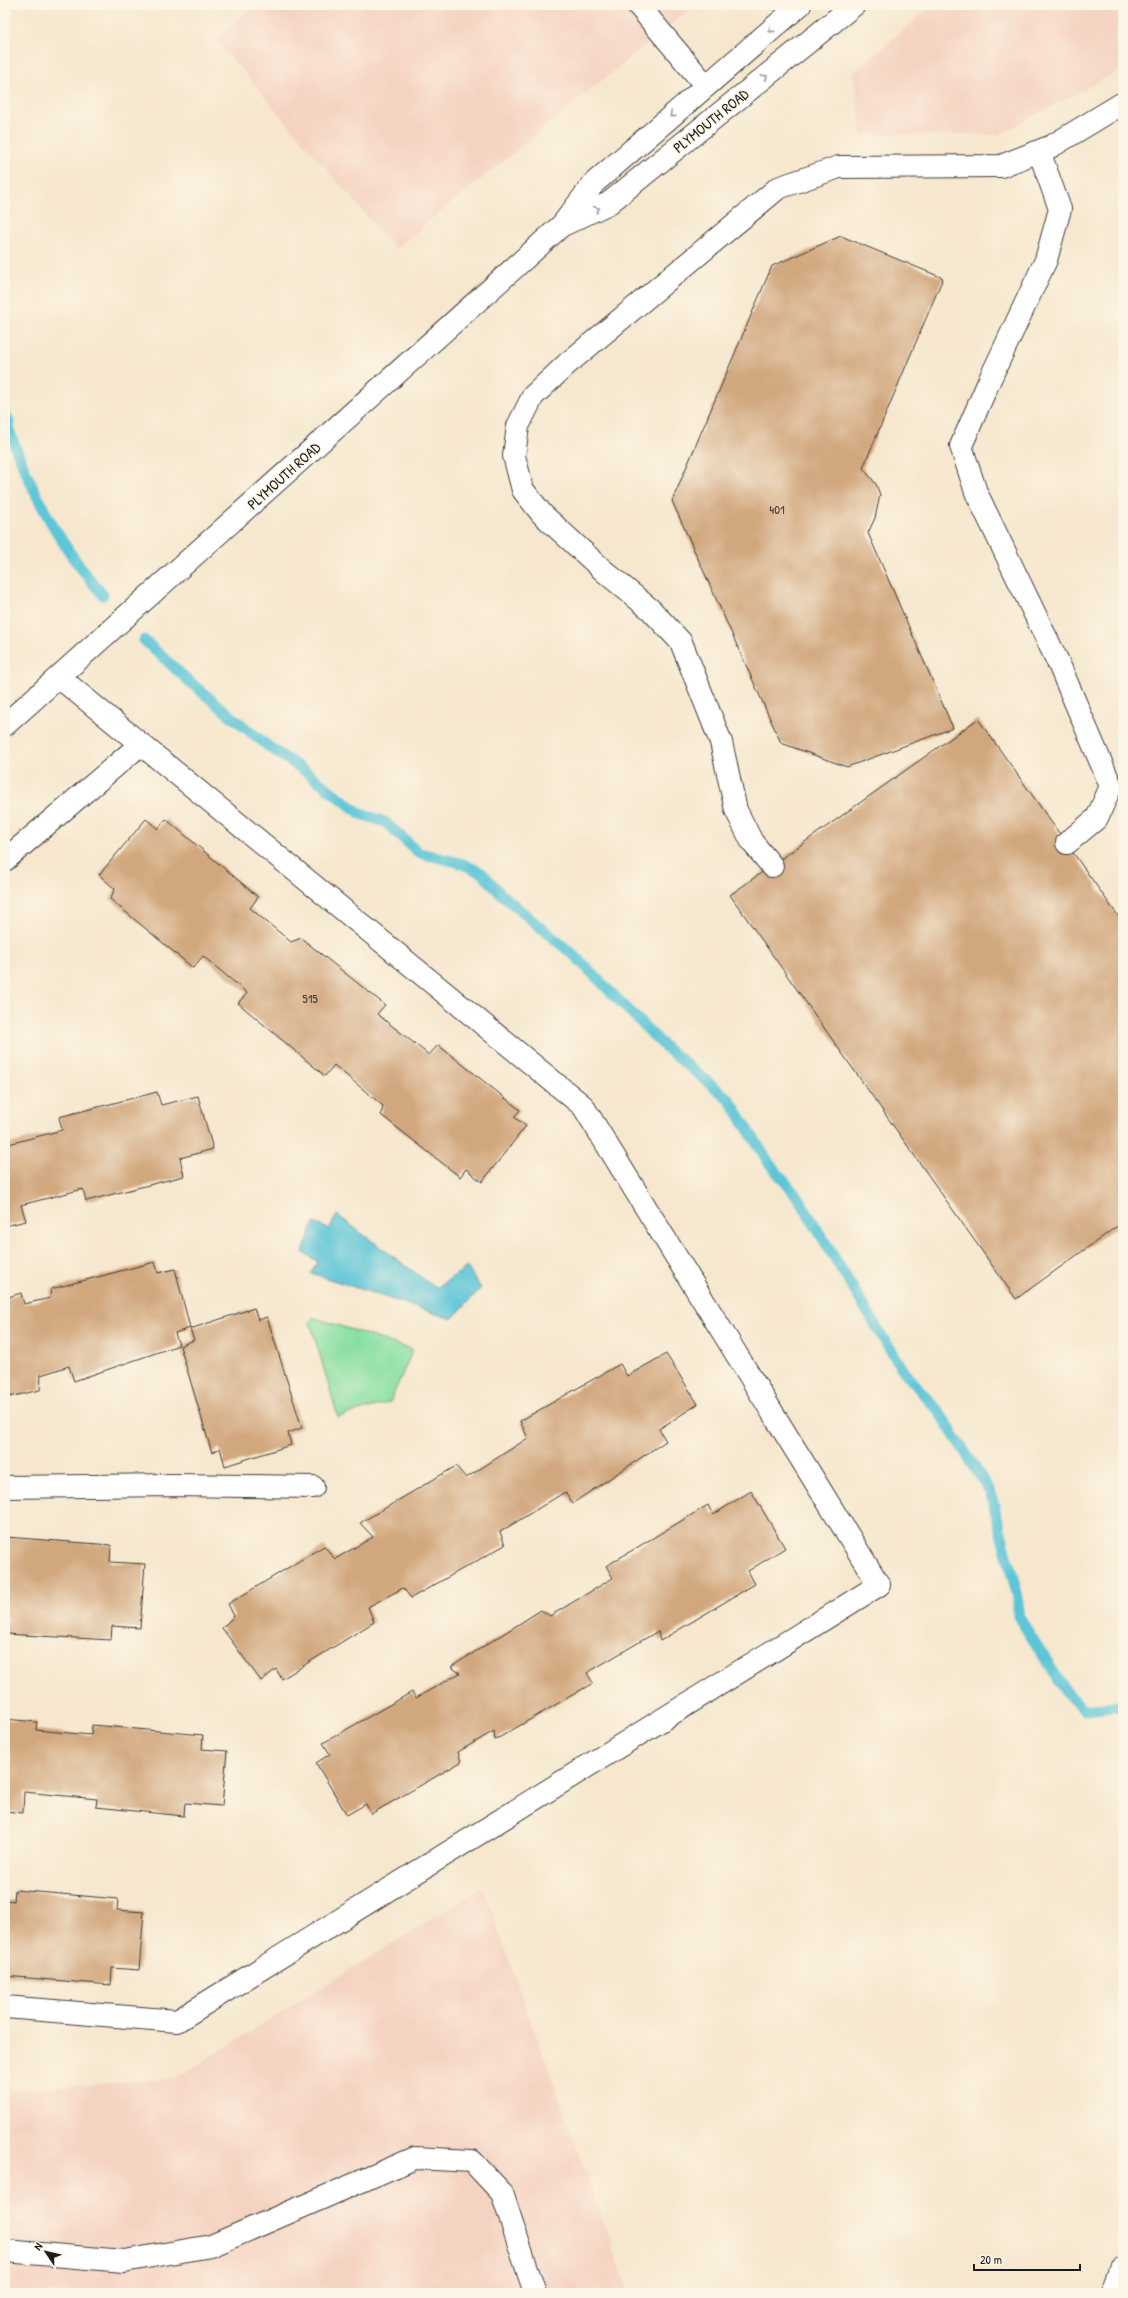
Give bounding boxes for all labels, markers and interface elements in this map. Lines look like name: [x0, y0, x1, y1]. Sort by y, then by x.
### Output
one-way arrow: [768, 26, 775, 33]
one-way arrow: [761, 74, 768, 81]
street label: PLYMOUTH ROAD: [668, 83, 754, 158]
one-way arrow: [669, 111, 677, 118]
one-way arrow: [593, 206, 601, 214]
street label: PLYMOUTH ROAD: [242, 436, 326, 514]
house number: 401: [769, 500, 785, 518]
house number: 515: [302, 989, 318, 1007]
north arrow: [26, 2232, 66, 2272]
text: N: [30, 2240, 45, 2253]
scale bar: [974, 2246, 1080, 2272]
text: 20 m: [980, 2251, 1002, 2268]

